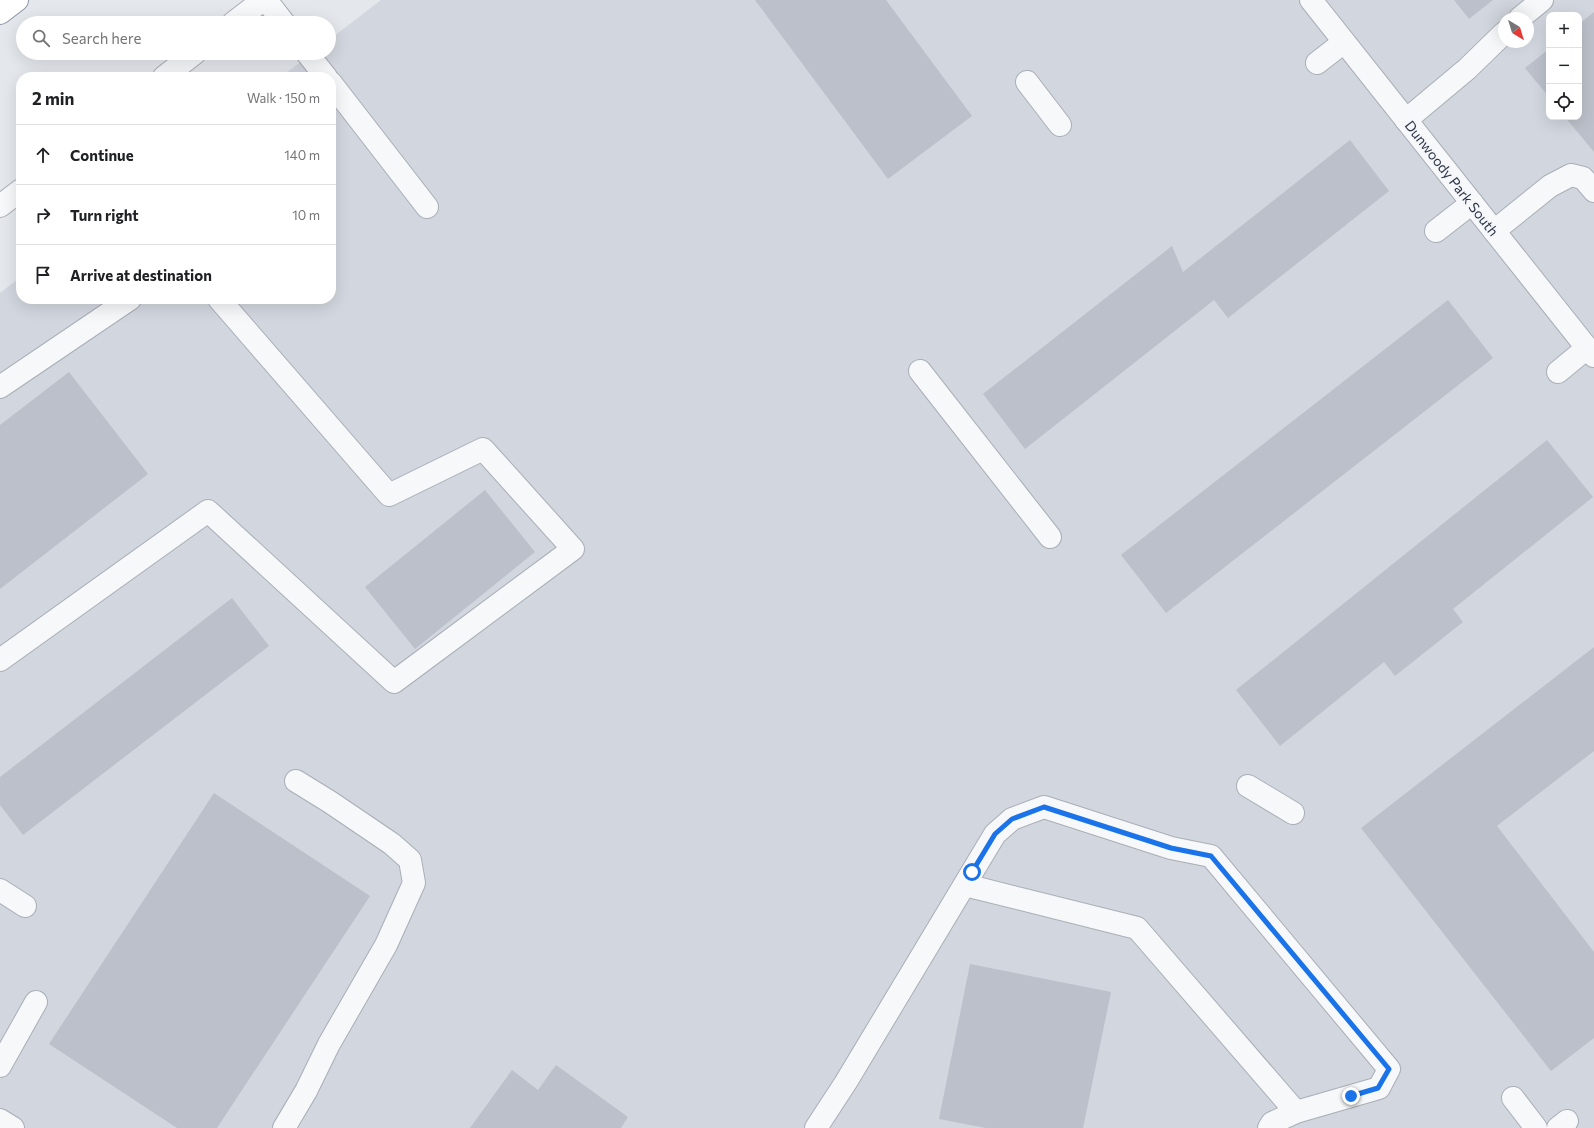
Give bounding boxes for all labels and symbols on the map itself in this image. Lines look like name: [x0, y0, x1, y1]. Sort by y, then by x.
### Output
north arrow: [1498, 12, 1534, 48]
street label: Dunwoody Park South: [1402, 117, 1502, 239]
route start: [963, 863, 981, 881]
route end: [1342, 1087, 1360, 1105]

